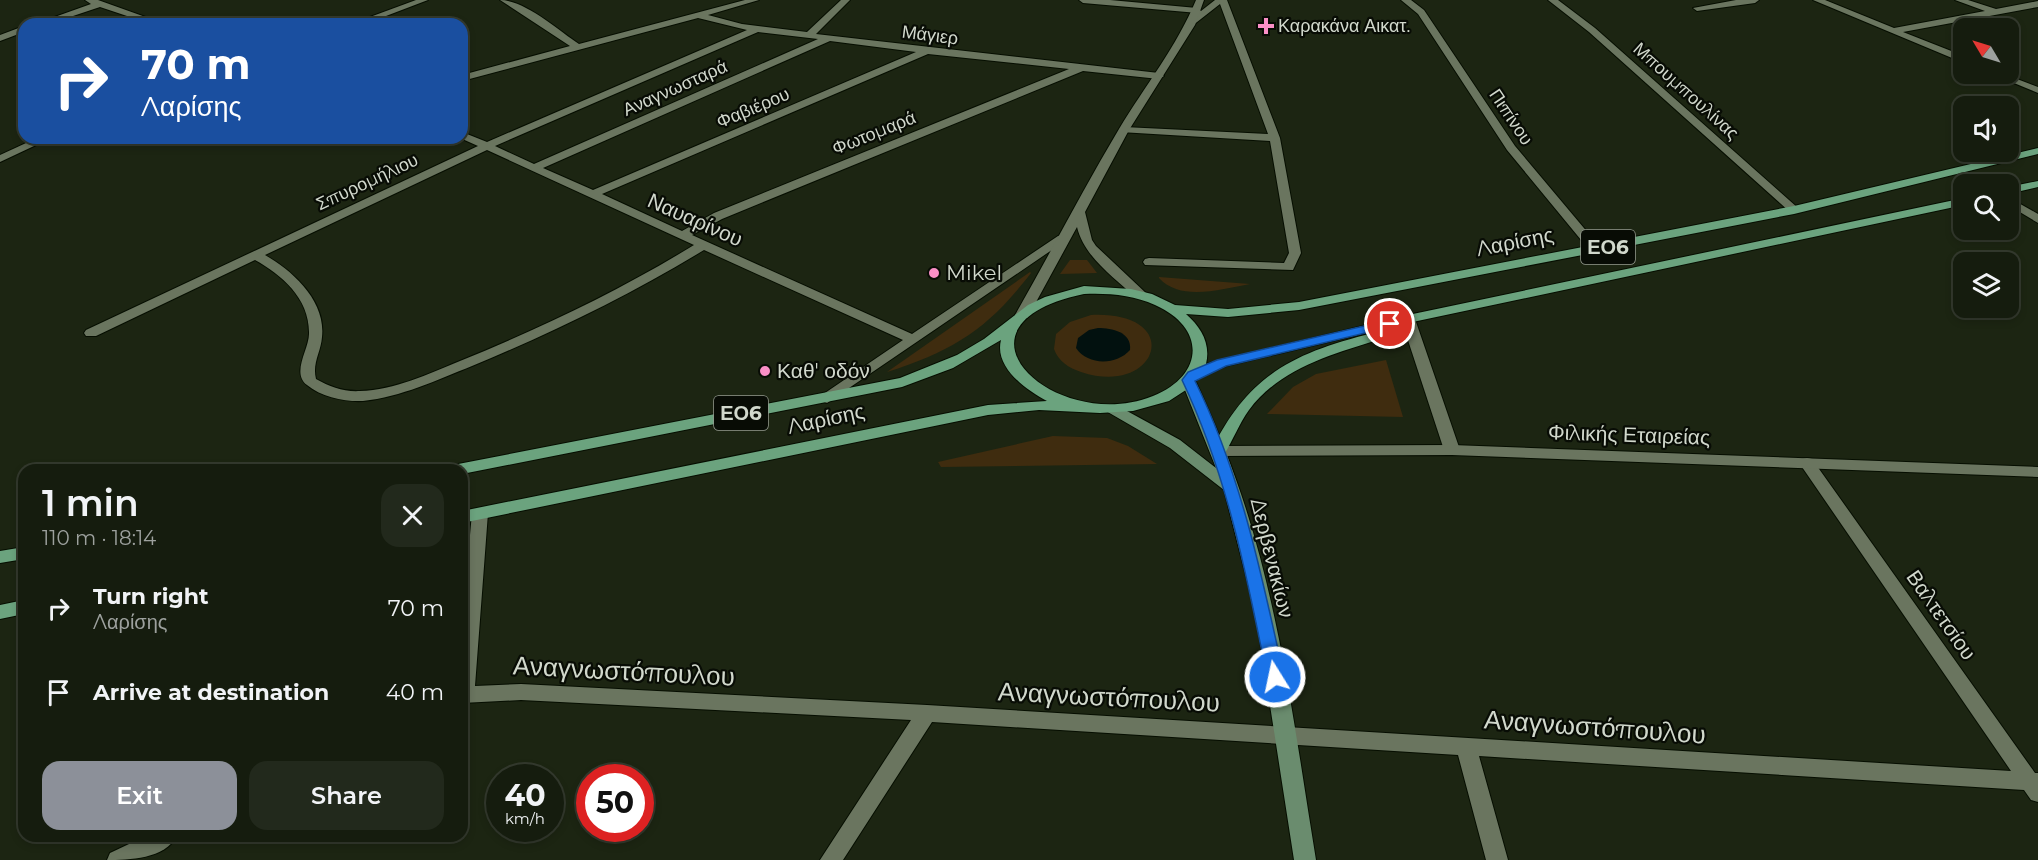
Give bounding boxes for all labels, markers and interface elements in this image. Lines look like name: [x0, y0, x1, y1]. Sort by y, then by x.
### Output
place label: Καρακάνα Αικατ.: [1278, 15, 1410, 37]
north arrow: [1953, 18, 2019, 84]
map controls: [1953, 18, 2019, 318]
marker: Καρακάνα Αικατ.: [1259, 19, 1273, 33]
street label: Μάγιερ: [901, 21, 959, 49]
text: 70 m: [141, 38, 251, 90]
street label: Μπουμπουλίνας: [1629, 38, 1744, 144]
icon: right: [42, 42, 120, 120]
street label: Αναγνωσταρά: [619, 55, 731, 121]
street label: Φαβιέρου: [713, 83, 793, 133]
street label: Πιπίνου: [1484, 85, 1538, 149]
text: Λαρίσης: [141, 90, 242, 123]
button: sound: [1953, 96, 2019, 162]
street label: Φωτομαρά: [829, 106, 919, 160]
street label: Σπυρομήλιου: [312, 149, 422, 215]
button: search: [1953, 174, 2019, 240]
street label: Ναυαρίνου: [644, 188, 747, 252]
street label: Λαρίσης: [1474, 222, 1556, 261]
road number: ΕΟ6: [1581, 230, 1635, 264]
button: layers: [1953, 252, 2019, 318]
place label: Mikel: [946, 260, 1002, 285]
marker: Mikel: [927, 266, 941, 280]
pin: [1364, 298, 1415, 349]
icon: arrive: [1373, 307, 1406, 340]
place label: Καθ' οδόν: [777, 358, 870, 383]
marker: Καθ' οδόν: [758, 364, 772, 378]
road number: ΕΟ6: [714, 396, 768, 430]
street label: Λαρίσης: [785, 398, 867, 439]
street label: Φιλικής Εταιρείας: [1547, 419, 1711, 450]
text: 1 min: [42, 481, 139, 525]
button: close: [381, 484, 444, 547]
street label: Δερβενακίων: [1246, 495, 1299, 620]
text: 110 m · 18:14: [42, 526, 156, 550]
street label: Βαλτετσίου: [1901, 565, 1981, 664]
text: Turn right: [93, 583, 208, 610]
icon: right: [42, 592, 75, 625]
text: 70 m: [388, 595, 444, 622]
text: Λαρίσης: [93, 610, 167, 634]
position arrow: [1243, 645, 1307, 709]
street label: Αναγνωστόπουλου: [512, 649, 736, 693]
street label: Αναγνωστόπουλου: [997, 675, 1221, 719]
icon: arrive: [42, 676, 75, 709]
text: Arrive at destination: [93, 679, 329, 706]
text: 40 m: [386, 679, 444, 706]
street label: Αναγνωστόπουλου: [1483, 703, 1707, 751]
button: Exit: [42, 761, 237, 830]
button: Share: [249, 761, 444, 830]
speed limit sign: 50: [576, 764, 654, 842]
text: 40: [504, 777, 546, 814]
text: km/h: [505, 809, 545, 828]

